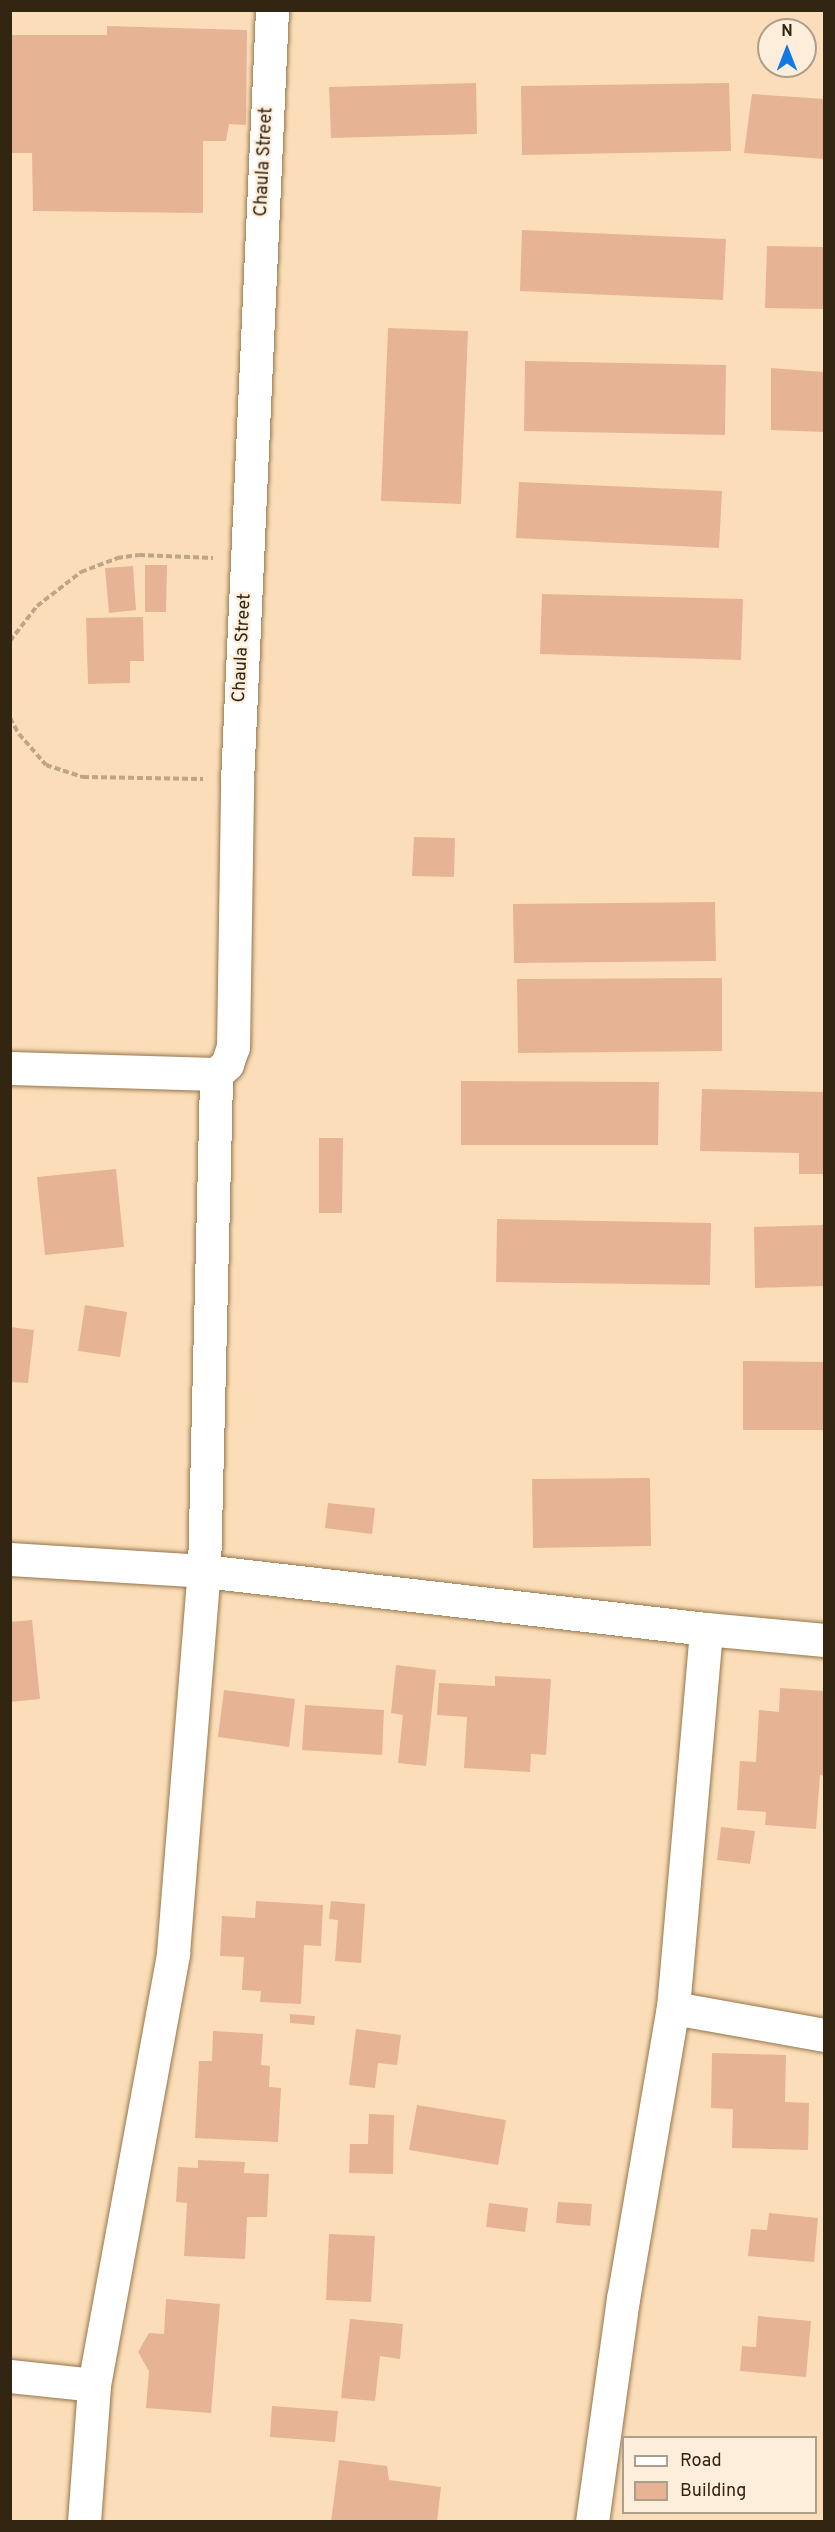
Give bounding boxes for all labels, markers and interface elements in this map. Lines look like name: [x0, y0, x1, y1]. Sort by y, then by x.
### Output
north arrow: [757, 18, 817, 78]
text: N: [781, 22, 793, 42]
street label: Chaula Street: [251, 107, 279, 217]
street label: Chaula Street: [229, 593, 257, 703]
legend: [622, 2436, 817, 2514]
text: Road: [680, 2450, 722, 2473]
text: Building: [680, 2480, 746, 2503]

